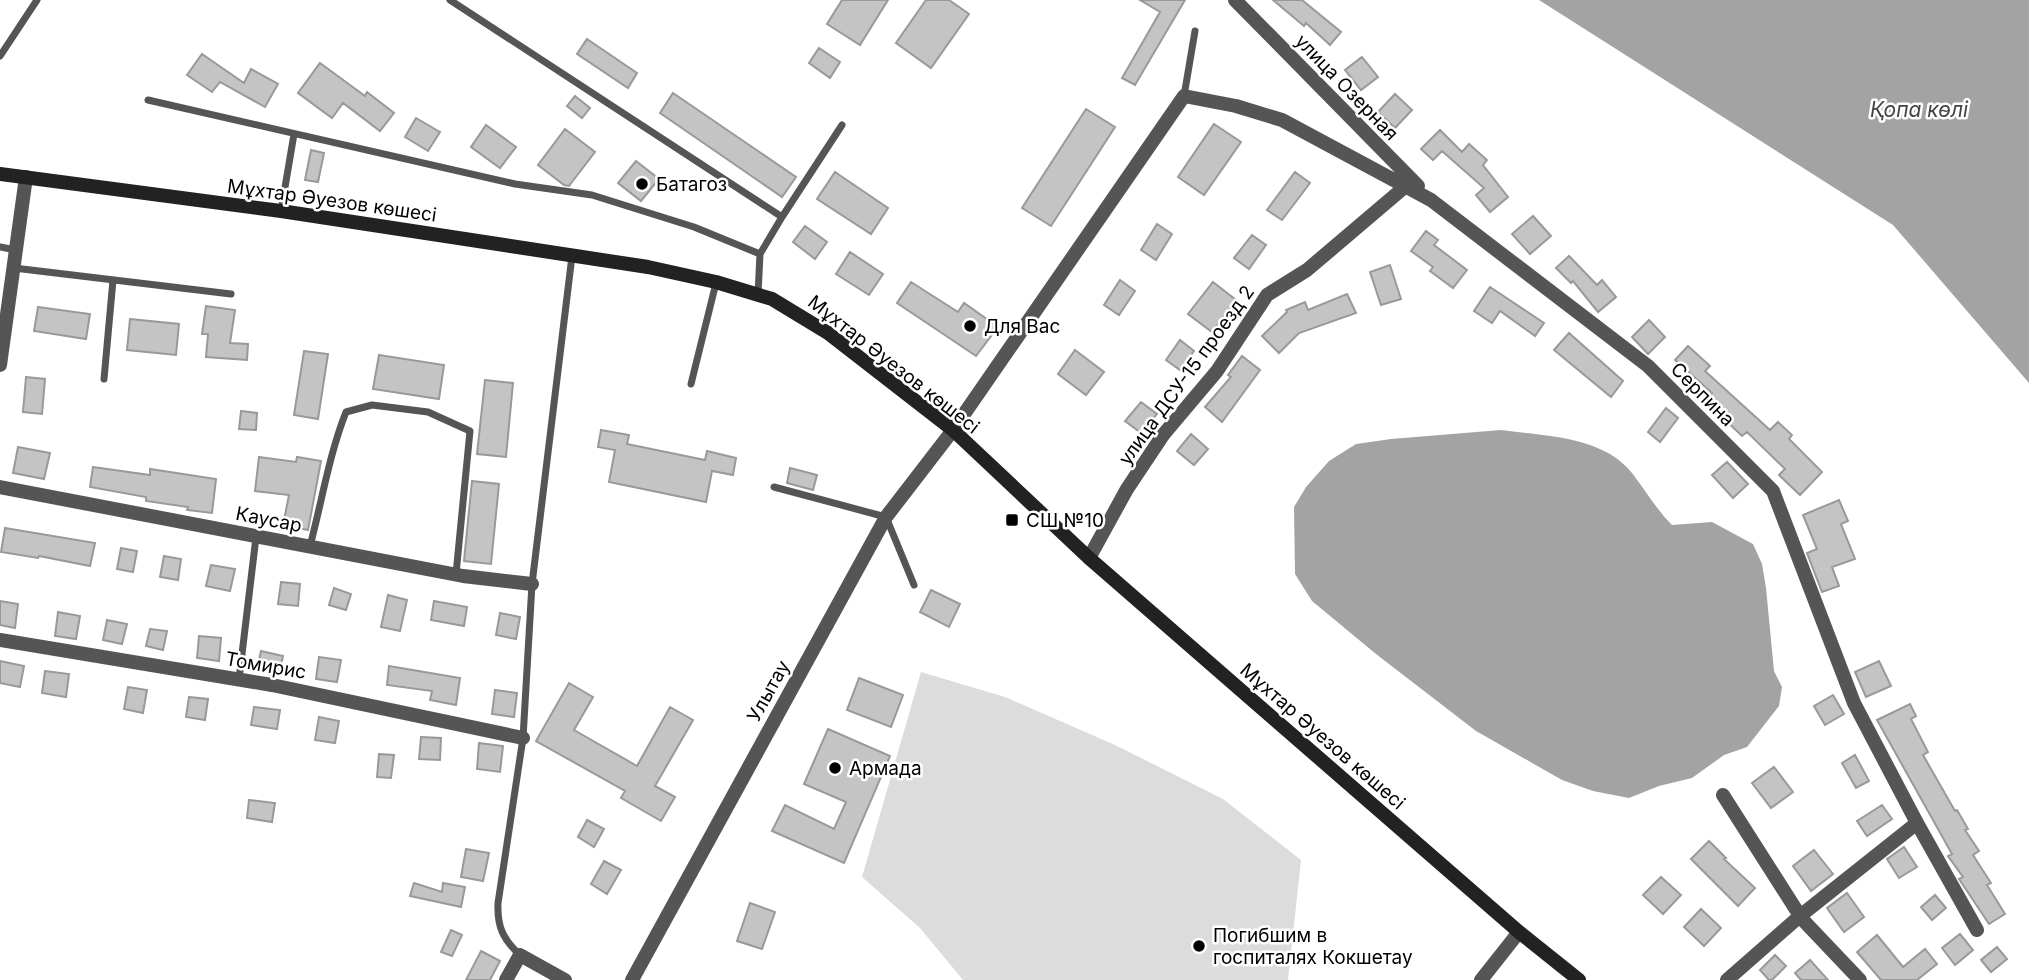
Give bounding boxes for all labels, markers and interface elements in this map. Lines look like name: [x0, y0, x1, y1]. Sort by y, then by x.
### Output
street label: улица Озерная: [1290, 30, 1403, 145]
water label: Қопа көлі: [1870, 97, 1969, 122]
place label: Батагоз: [656, 173, 727, 196]
street label: Мұхтар Әуезов көшесі: [226, 174, 438, 227]
marker: Батагоз: [634, 176, 650, 192]
street label: улица ДСУ-15 проезд 2: [1114, 281, 1259, 469]
street label: Мұхтар Әуезов көшесі: [803, 290, 984, 438]
place label: Для Вас: [984, 315, 1060, 338]
marker: Для Вас: [962, 318, 978, 334]
street label: Серпина: [1666, 358, 1739, 431]
street label: Каусар: [234, 502, 304, 537]
place label: СШ №10: [1026, 509, 1104, 532]
marker: СШ №10: [1004, 512, 1020, 528]
street label: Томирис: [224, 647, 308, 684]
street label: Улытау: [742, 656, 795, 726]
street label: Мұхтар Әуезов көшесі: [1235, 658, 1410, 814]
place label: Армада: [849, 757, 922, 780]
marker: Армада: [827, 760, 843, 776]
place label: Погибшим в госпиталях Кокшетау: [1213, 924, 1413, 969]
marker: Погибшим в госпиталях Кокшетау: [1191, 938, 1207, 954]

